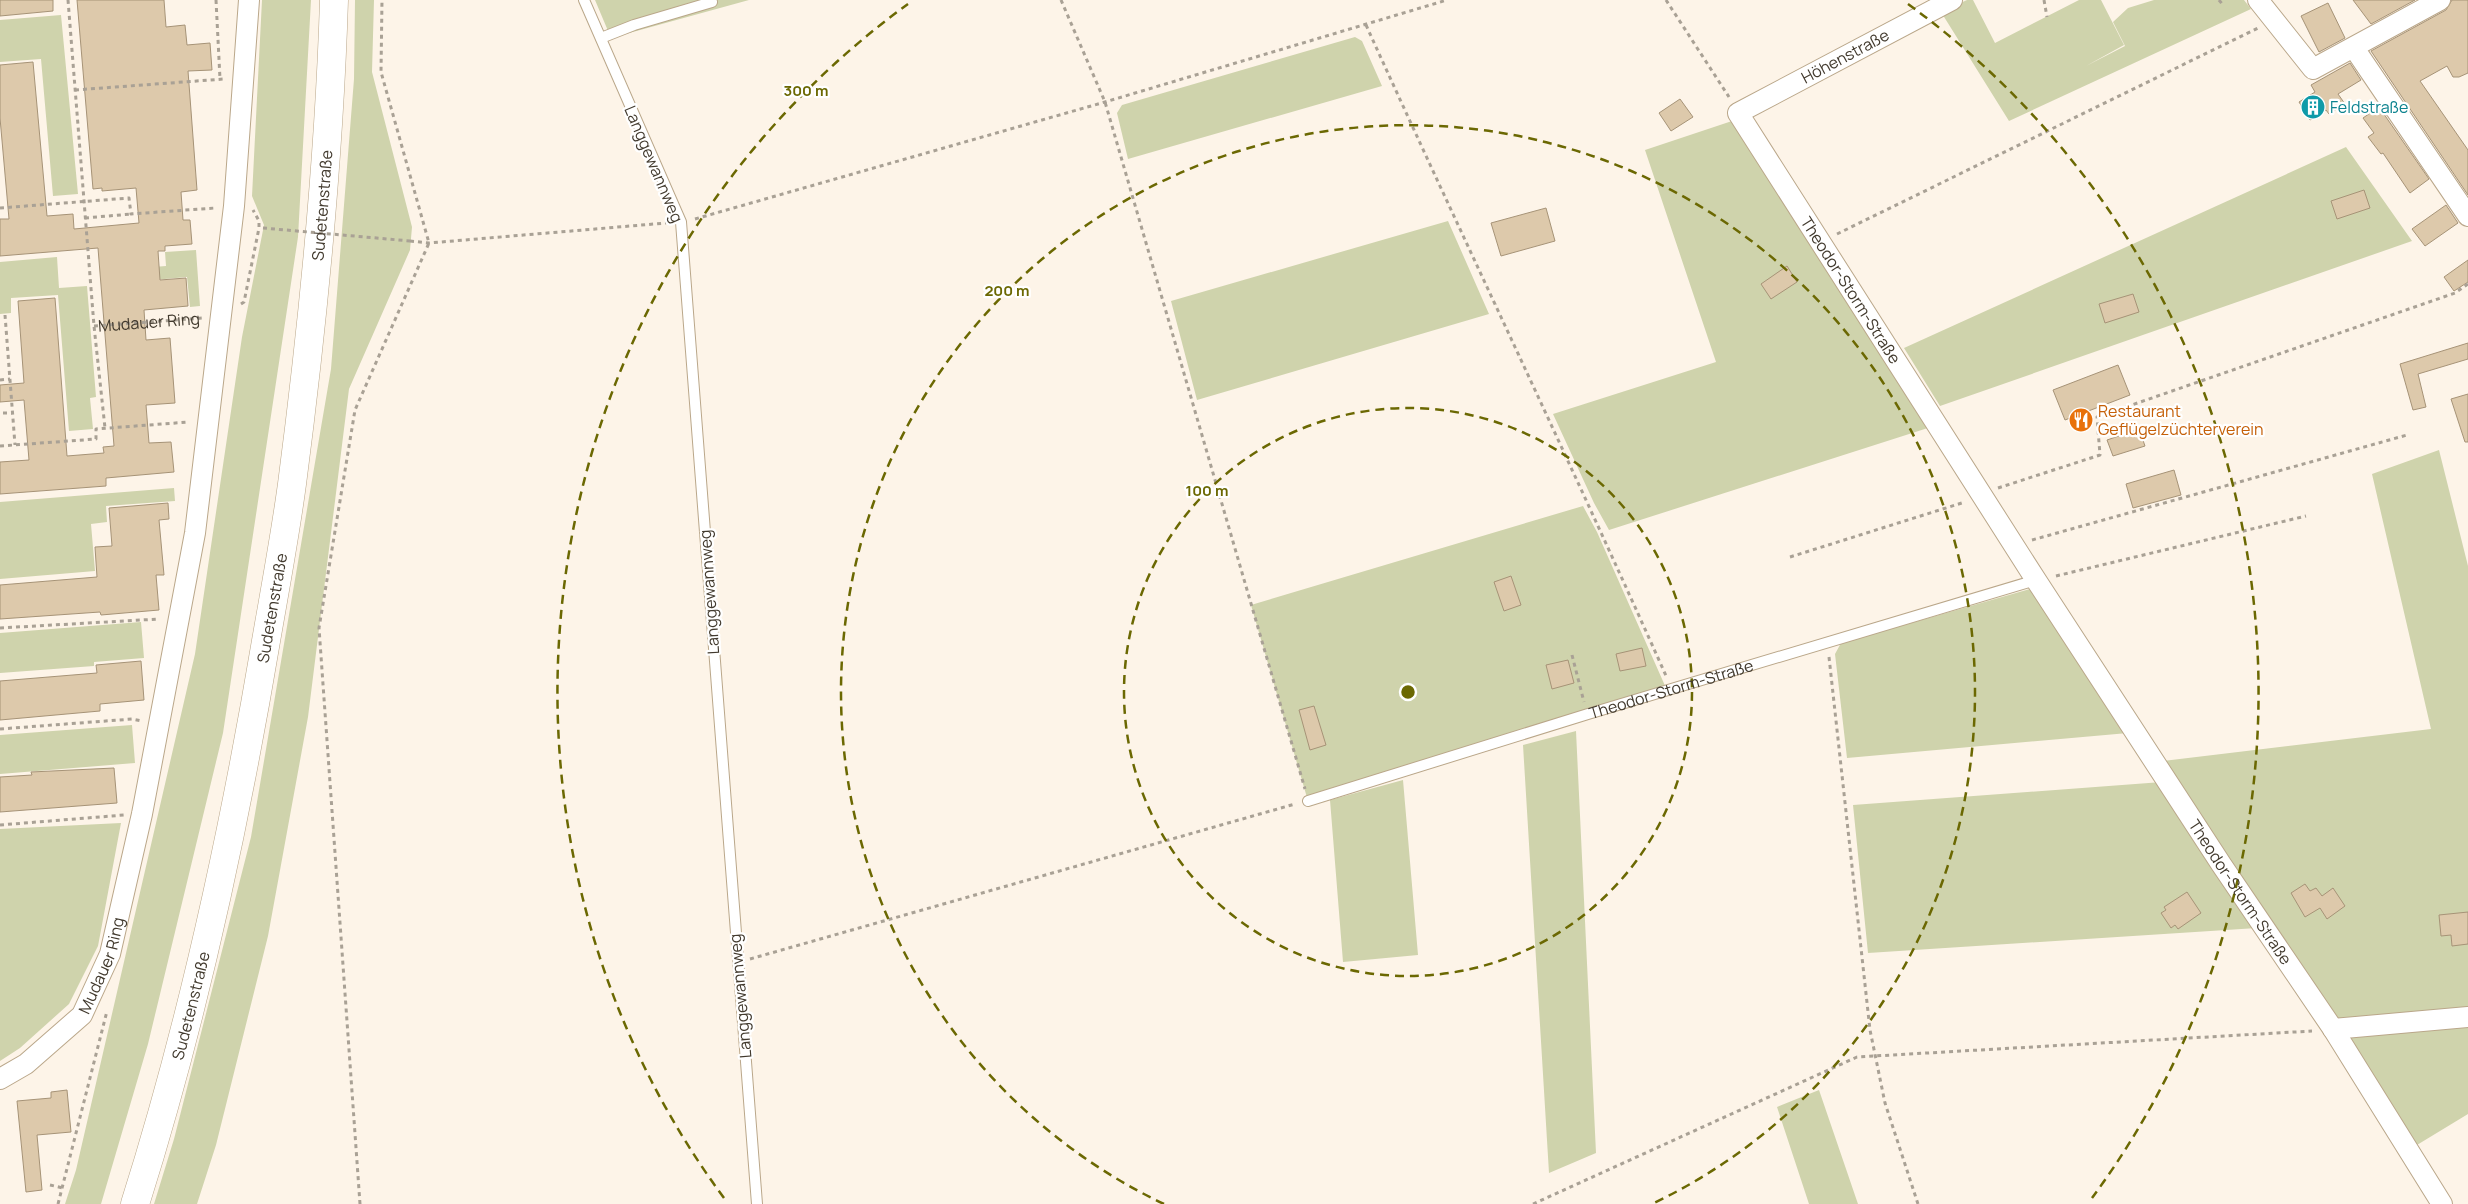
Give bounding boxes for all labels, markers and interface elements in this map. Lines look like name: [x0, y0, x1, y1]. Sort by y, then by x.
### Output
street label: Höhenstraße: [1797, 24, 1893, 88]
text: 300 m: [784, 80, 828, 101]
building icon: Feldstraße: [2300, 94, 2326, 120]
place label: Feldstraße: [2330, 96, 2408, 118]
street label: Langgewannweg: [619, 102, 689, 226]
street label: Sudetenstraße: [306, 149, 337, 262]
street label: Theodor-Storm-Straße: [1796, 212, 1906, 368]
text: 200 m: [984, 280, 1030, 301]
street label: Mudauer Ring: [97, 307, 201, 337]
place label: Restaurant Geflügelzüchterverein: [2098, 400, 2264, 440]
restaurant icon: Restaurant Geflügelzüchterverein: [2068, 407, 2094, 433]
text: 100 m: [1186, 480, 1228, 501]
street label: Langgewannweg: [694, 529, 724, 655]
street label: Sudetenstraße: [251, 551, 292, 665]
street label: Theodor-Storm-Straße: [1586, 654, 1756, 724]
centre of rings: [1399, 683, 1417, 701]
street label: Theodor-Storm-Straße: [2184, 815, 2297, 969]
street label: Mudauer Ring: [73, 915, 129, 1017]
street label: Langgewannweg: [724, 933, 756, 1059]
street label: Sudetenstraße: [166, 949, 215, 1062]

